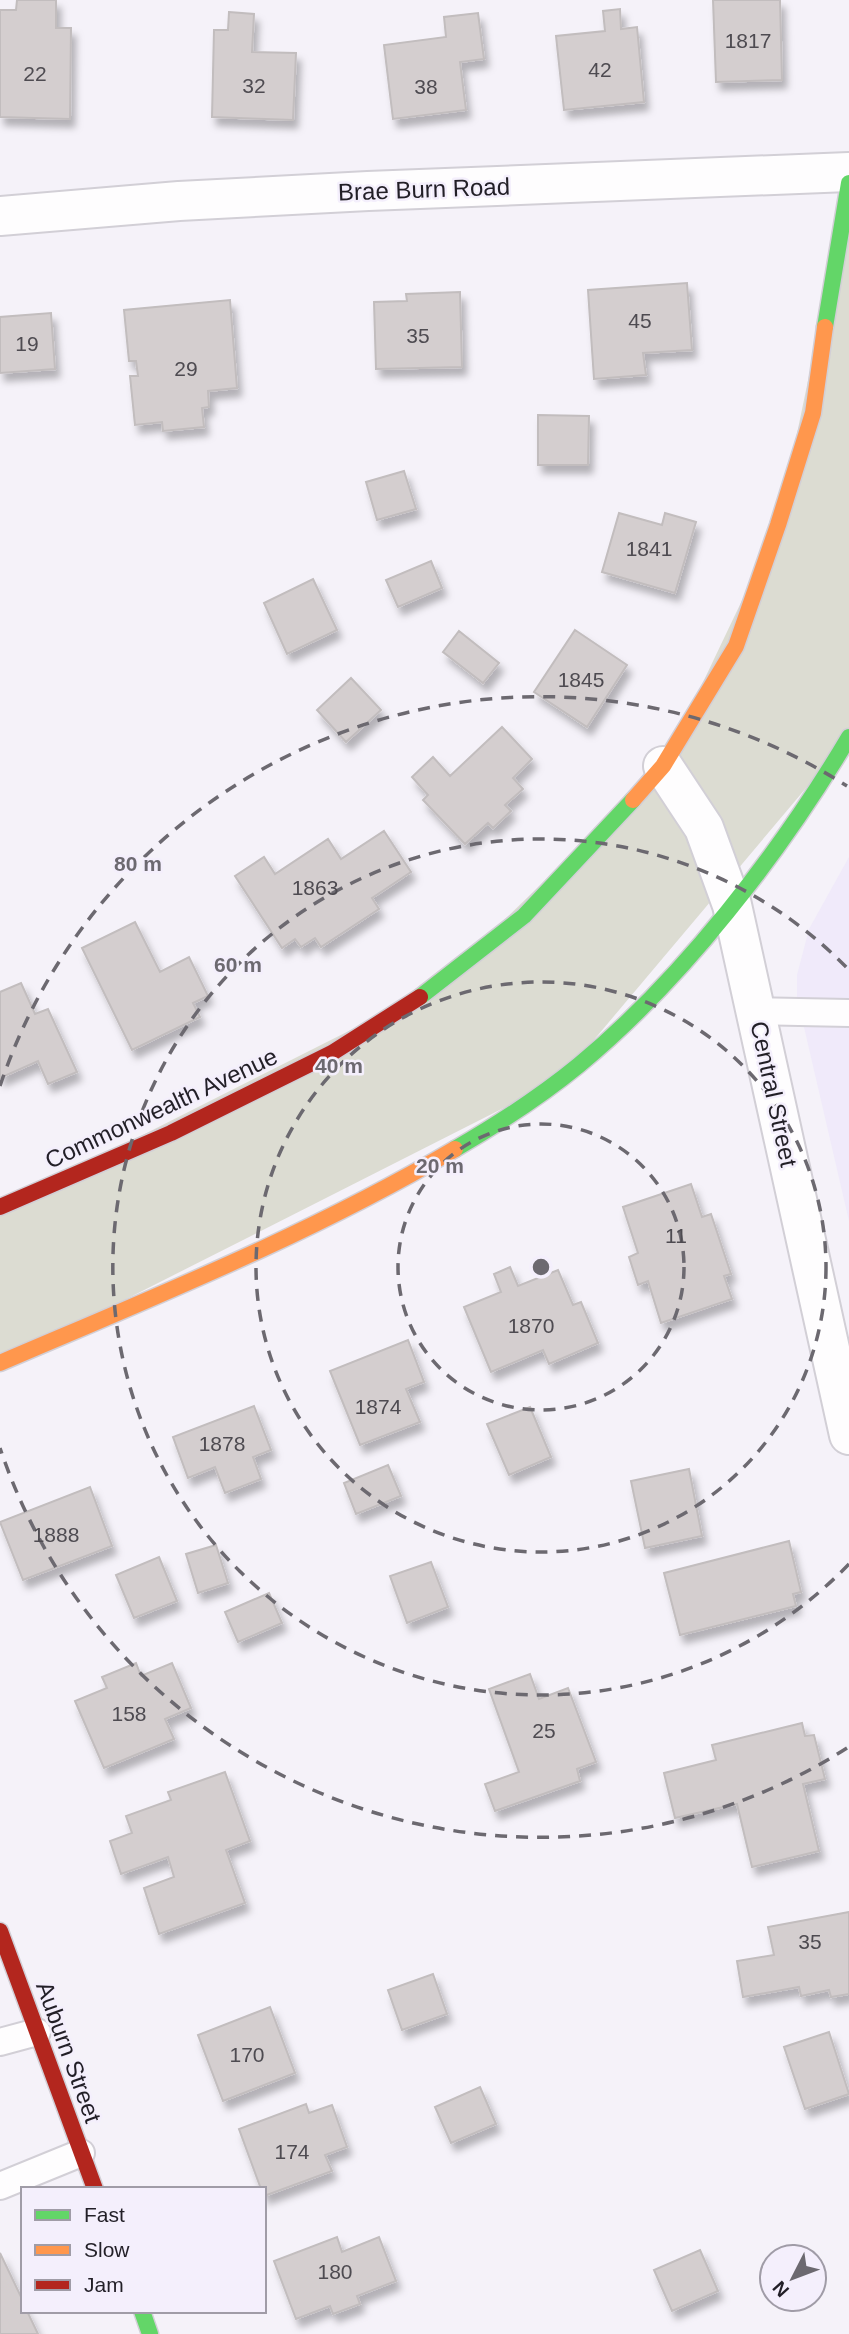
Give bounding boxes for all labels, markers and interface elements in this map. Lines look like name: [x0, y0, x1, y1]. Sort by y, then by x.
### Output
house number: 1817: [725, 29, 771, 52]
house number: 42: [588, 58, 612, 81]
house number: 22: [23, 62, 47, 85]
house number: 32: [242, 74, 266, 97]
house number: 38: [414, 75, 438, 98]
street label: Brae Burn Road: [338, 173, 510, 205]
house number: 45: [628, 309, 652, 332]
house number: 35: [406, 324, 430, 347]
house number: 19: [15, 332, 39, 355]
house number: 29: [174, 357, 198, 380]
house number: 1841: [626, 537, 672, 560]
house number: 1845: [558, 668, 604, 691]
text: 80 m: [114, 852, 162, 875]
house number: 1863: [292, 876, 338, 899]
text: 60 m: [214, 953, 262, 976]
street label: Central Street: [745, 1019, 803, 1170]
street label: Commonwealth Avenue: [41, 1042, 281, 1174]
text: 40 m: [315, 1054, 363, 1077]
text: 20 m: [416, 1154, 464, 1177]
house number: 11: [665, 1224, 687, 1247]
centre of rings: [529, 1255, 553, 1279]
house number: 1870: [508, 1314, 554, 1337]
house number: 1874: [355, 1395, 402, 1418]
house number: 1878: [199, 1432, 245, 1455]
house number: 1888: [33, 1523, 79, 1546]
house number: 158: [111, 1702, 147, 1725]
house number: 25: [532, 1719, 556, 1742]
house number: 35: [798, 1930, 822, 1953]
street label: Auburn Street: [31, 1978, 107, 2127]
house number: 170: [229, 2043, 265, 2066]
house number: 174: [274, 2140, 310, 2163]
legend: [21, 2187, 266, 2313]
text: Fast: [84, 2203, 125, 2226]
text: Slow: [84, 2238, 130, 2261]
north arrow: [758, 2243, 828, 2313]
house number: 180: [317, 2260, 353, 2283]
text: Jam: [84, 2273, 124, 2296]
text: N: [768, 2277, 793, 2301]

